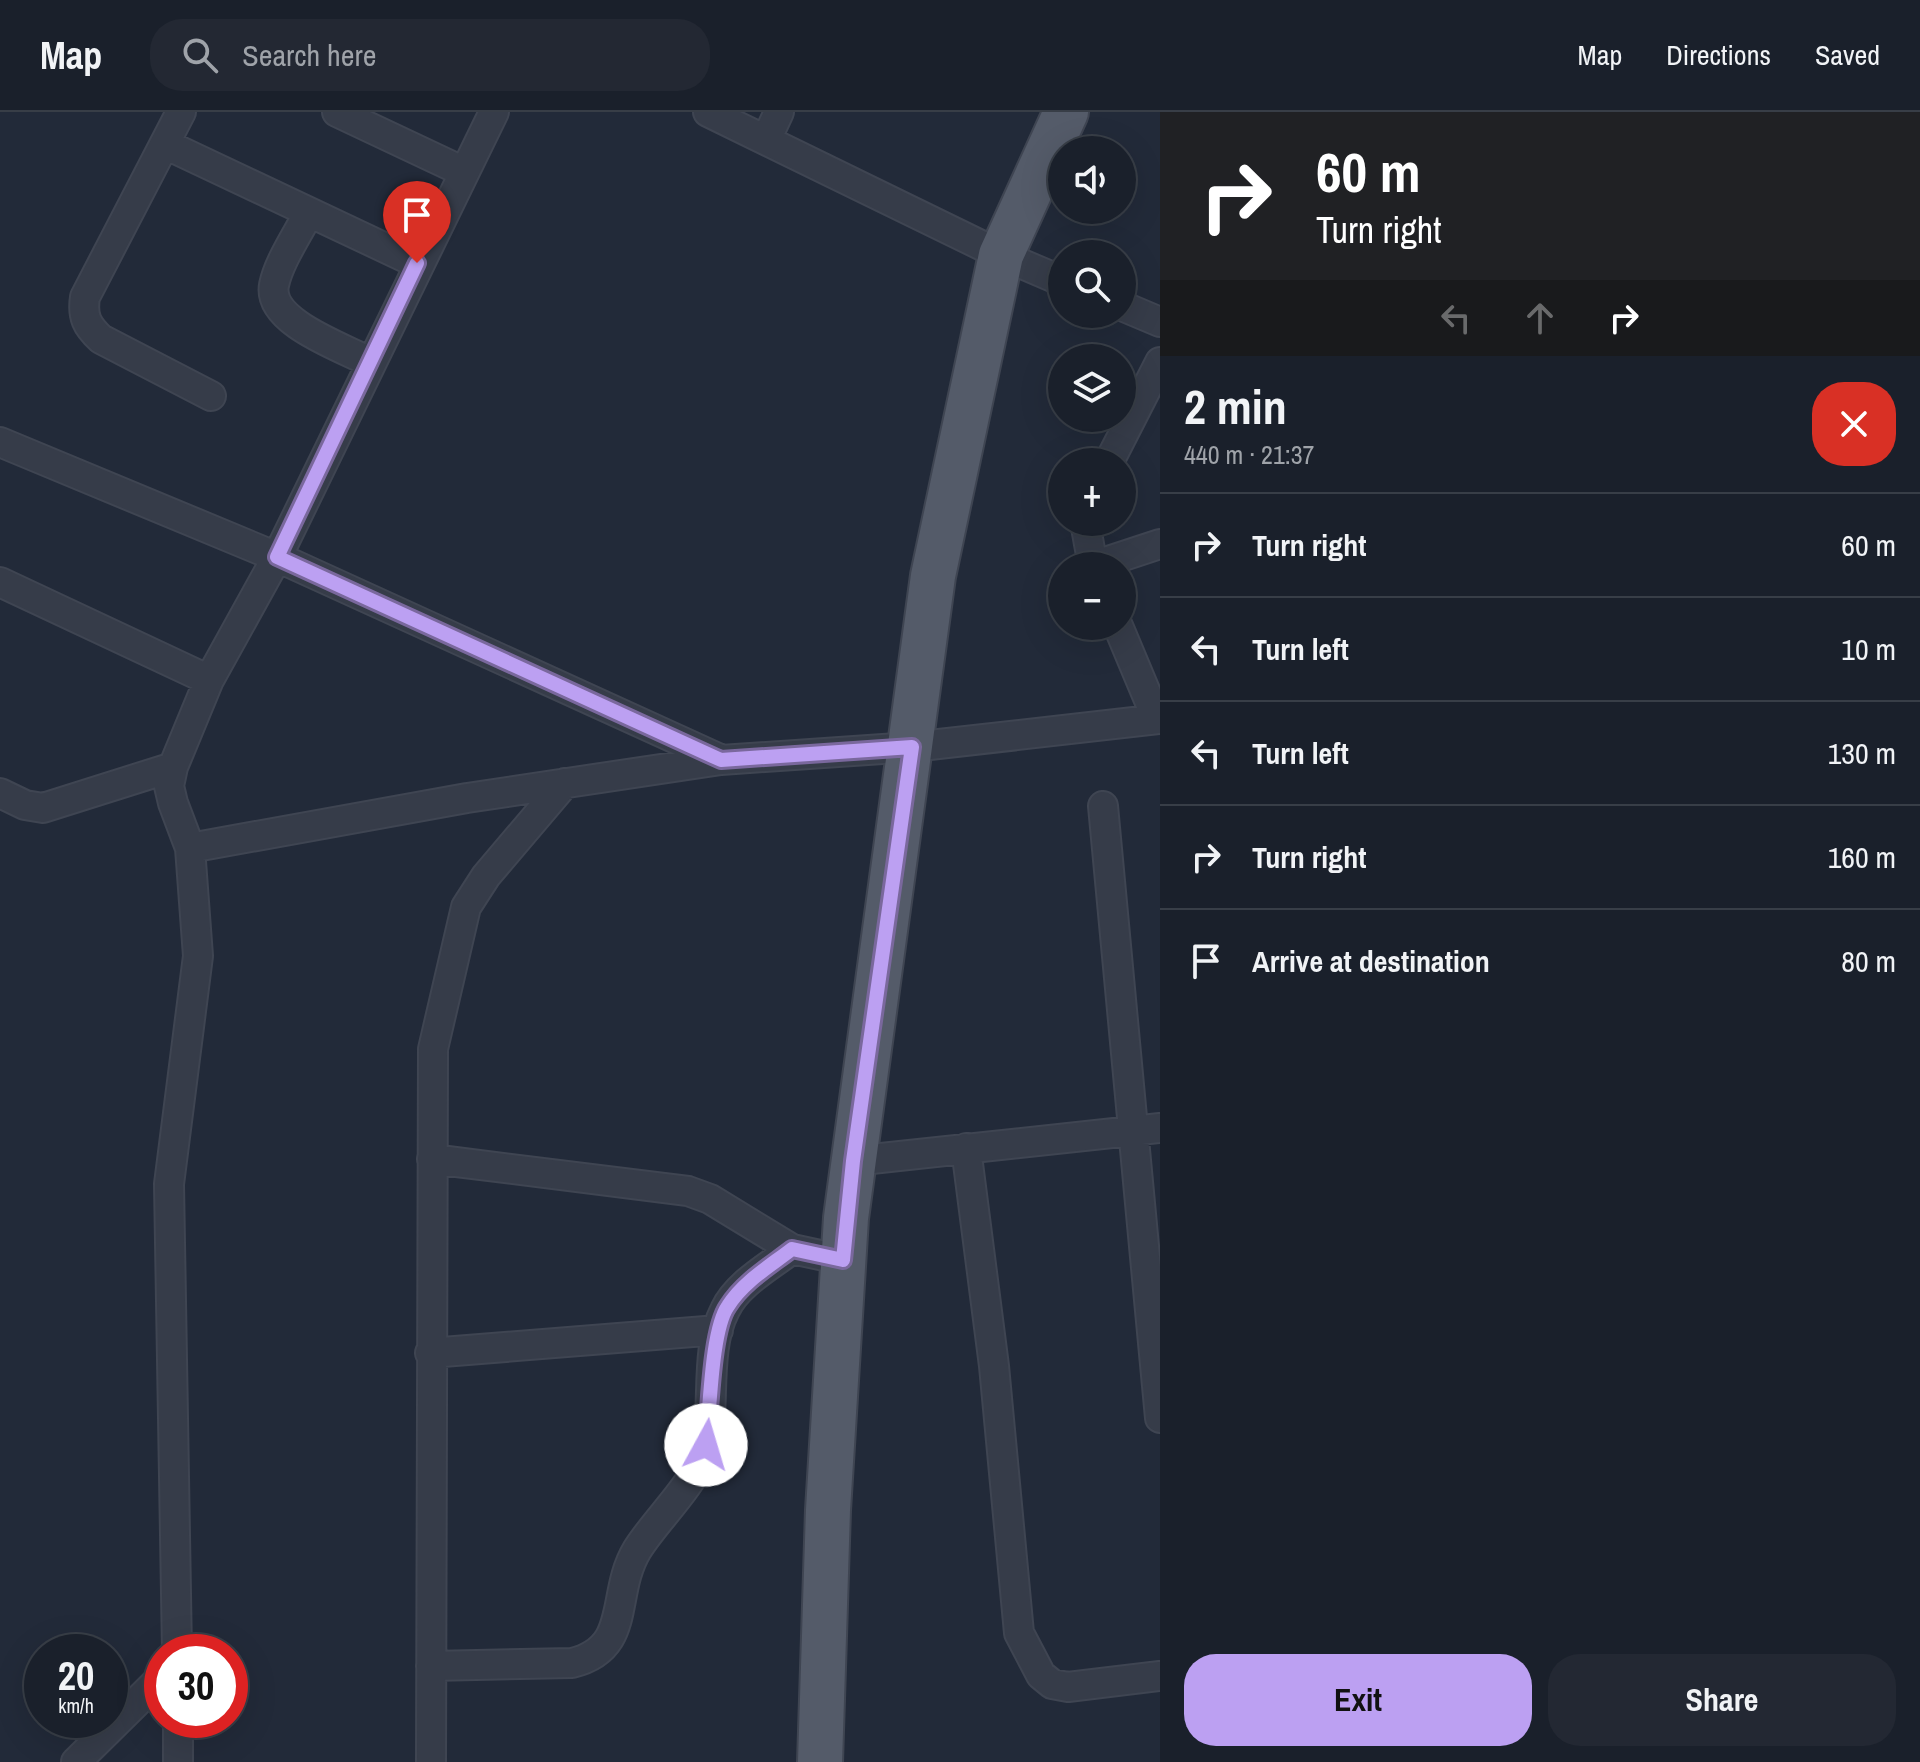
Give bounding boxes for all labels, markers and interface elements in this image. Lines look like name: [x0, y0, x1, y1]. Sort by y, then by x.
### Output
search box: [150, 19, 710, 91]
text: Map: [40, 30, 102, 81]
icon: search: [178, 33, 222, 77]
text: Search here: [242, 35, 376, 75]
text: Map: [1578, 36, 1622, 74]
text: Directions: [1666, 36, 1771, 74]
text: Saved: [1815, 36, 1880, 74]
text: 60 m: [1316, 134, 1421, 209]
map controls: [1048, 136, 1136, 640]
button: sound: [1048, 136, 1136, 224]
icon: right: [1184, 144, 1288, 248]
pin: [383, 181, 451, 263]
icon: arrive: [395, 193, 439, 237]
text: Turn right: [1316, 206, 1441, 254]
button: search: [1048, 240, 1136, 328]
icon: left: [1434, 296, 1478, 340]
icon: ahead: [1518, 296, 1562, 340]
icon: right: [1602, 296, 1646, 340]
button: layers: [1048, 344, 1136, 432]
text: 2 min: [1184, 374, 1287, 439]
button: close: [1812, 382, 1896, 466]
text: 440 m · 21:37: [1184, 437, 1314, 472]
button: +: [1048, 448, 1136, 536]
icon: right: [1184, 523, 1228, 567]
text: Turn right: [1252, 525, 1366, 565]
text: 60 m: [1841, 525, 1896, 565]
button: −: [1048, 552, 1136, 640]
icon: left: [1184, 627, 1228, 671]
text: Turn left: [1252, 629, 1349, 669]
text: 10 m: [1841, 629, 1896, 669]
icon: left: [1184, 731, 1228, 775]
text: Turn left: [1252, 733, 1349, 773]
text: 130 m: [1828, 733, 1896, 773]
icon: right: [1184, 835, 1228, 879]
text: Turn right: [1252, 837, 1366, 877]
text: 160 m: [1828, 837, 1896, 877]
icon: arrive: [1184, 939, 1228, 983]
text: Arrive at destination: [1252, 941, 1490, 981]
text: 80 m: [1841, 941, 1896, 981]
position arrow: [664, 1403, 748, 1487]
speed limit sign: 30: [144, 1634, 248, 1738]
text: 20: [58, 1649, 94, 1702]
button: Exit: [1184, 1654, 1532, 1746]
button: Share: [1548, 1654, 1896, 1746]
text: km/h: [58, 1692, 94, 1719]

